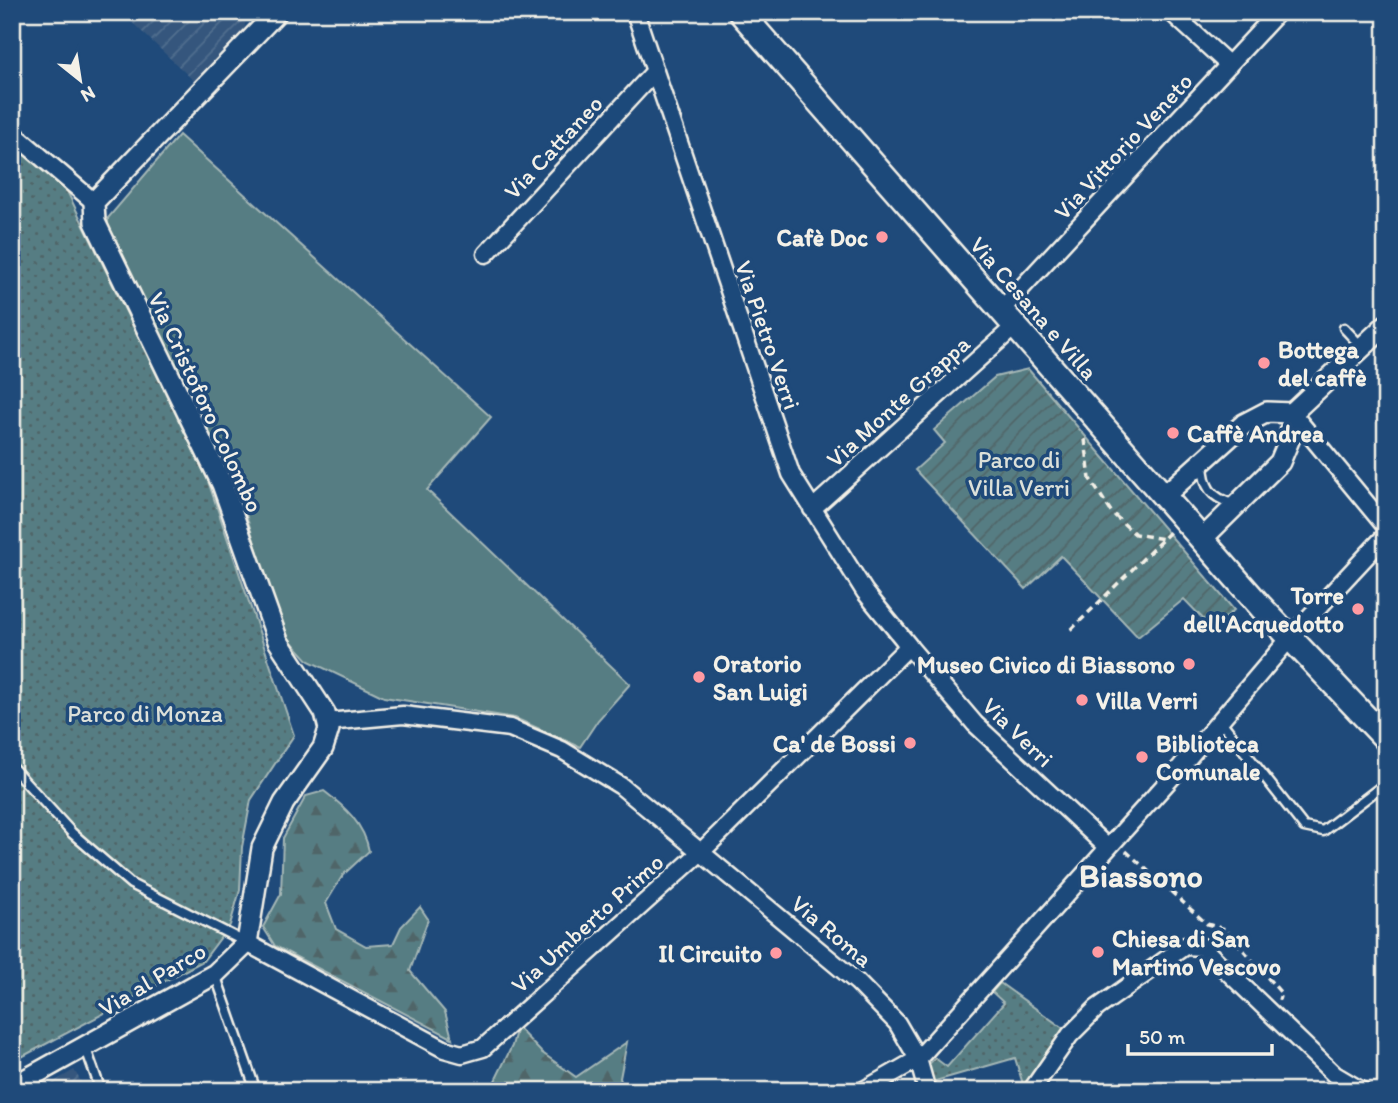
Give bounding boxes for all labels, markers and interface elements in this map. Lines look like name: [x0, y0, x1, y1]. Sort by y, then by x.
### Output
north arrow: [46, 46, 116, 116]
street label: Via Vittorio Veneto: [1047, 66, 1199, 226]
text: N: [77, 81, 100, 107]
street label: Via Cattaneo: [497, 89, 609, 205]
place label: Cafè Doc: [777, 223, 868, 252]
marker: Cafè Doc: [874, 229, 890, 245]
street label: Via Cesana e Villa: [964, 230, 1104, 386]
street label: Via Pietro Verri: [729, 257, 807, 413]
street label: Via Cristoforo Colombo: [142, 287, 270, 517]
street label: Via Monte Grappa: [820, 329, 976, 473]
place label: Bottega del caffè: [1278, 335, 1367, 392]
marker: Bottega del caffè: [1256, 355, 1272, 371]
place label: Caffè Andrea: [1187, 419, 1324, 448]
marker: Caffè Andrea: [1165, 425, 1181, 441]
park label: Parco di Villa Verri: [968, 445, 1070, 502]
place label: Torre dell'Acquedotto: [1183, 581, 1344, 639]
marker: Torre dell'Acquedotto: [1350, 601, 1366, 617]
place label: Oratorio San Luigi: [713, 649, 808, 707]
place label: Museo Civico di Biassono: [917, 650, 1175, 679]
marker: Museo Civico di Biassono: [1181, 656, 1197, 672]
marker: Oratorio San Luigi: [691, 669, 707, 685]
place label: Villa Verri: [1096, 686, 1198, 715]
street label: Via Verri: [976, 691, 1060, 773]
marker: Villa Verri: [1074, 692, 1090, 708]
park label: Parco di Monza: [67, 699, 223, 728]
place label: Ca' de Bossi: [773, 729, 896, 758]
place label: Biblioteca Comunale: [1156, 729, 1261, 786]
marker: Ca' de Bossi: [902, 735, 918, 751]
marker: Biblioteca Comunale: [1134, 749, 1150, 765]
street label: Via Umberto Primo: [505, 847, 669, 999]
district label: Biassono: [1079, 857, 1203, 895]
street label: Via Roma: [785, 889, 879, 974]
place label: Chiesa di San Martino Vescovo: [1112, 924, 1281, 981]
street label: Via al Parco: [93, 936, 211, 1022]
place label: Il Circuito: [658, 939, 762, 968]
marker: Chiesa di San Martino Vescovo: [1090, 944, 1106, 960]
marker: Il Circuito: [768, 945, 784, 961]
scale bar: [1128, 1012, 1272, 1056]
text: 50 m: [1139, 1024, 1186, 1049]

